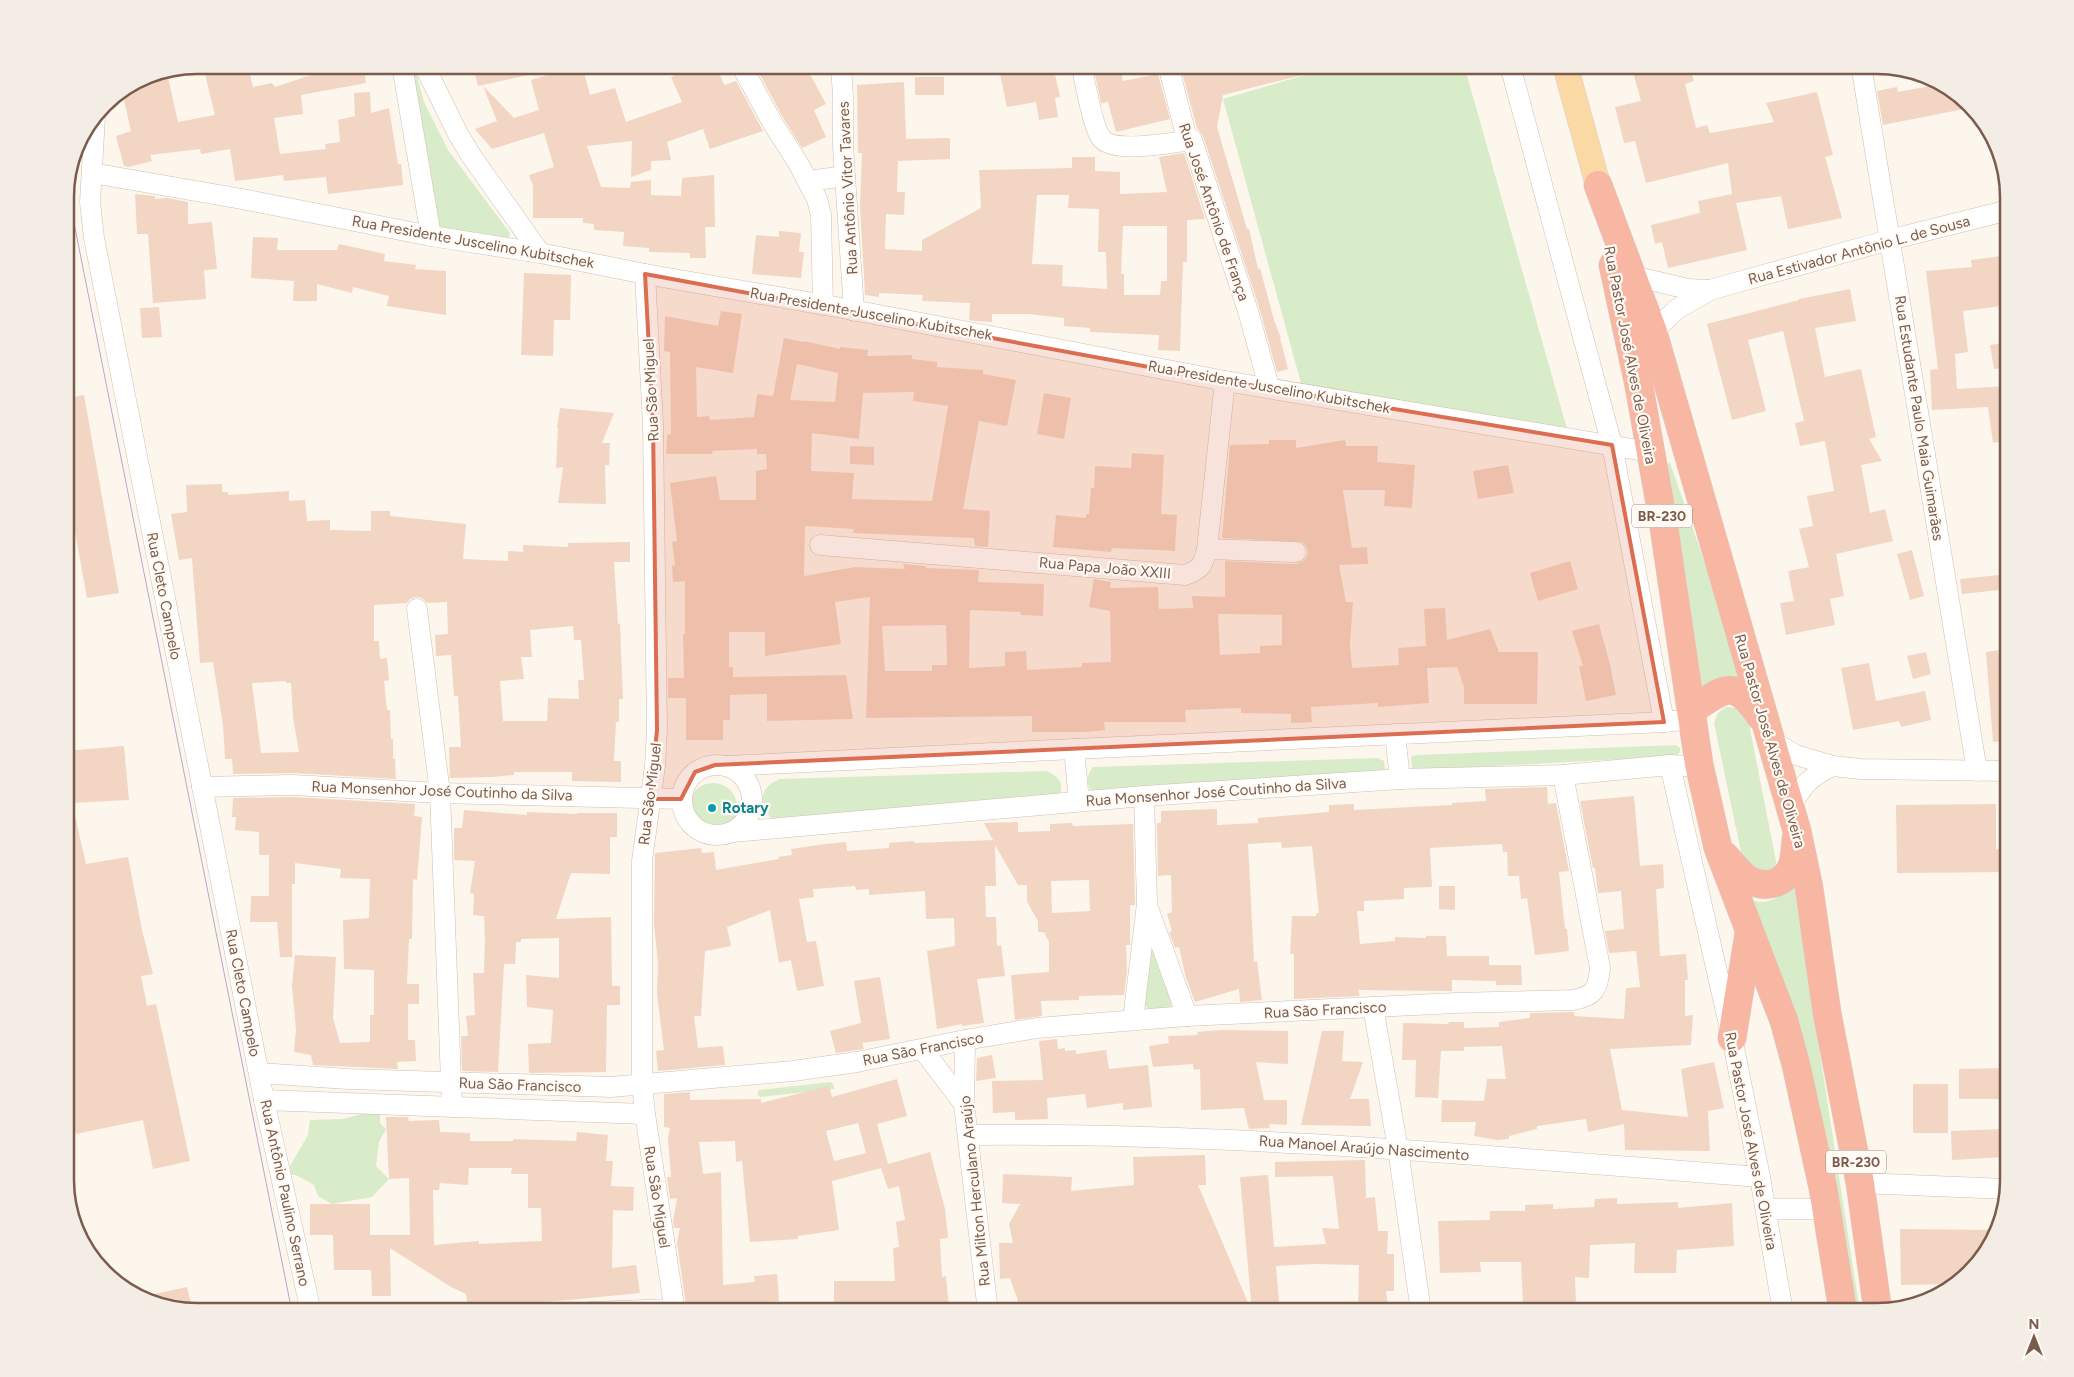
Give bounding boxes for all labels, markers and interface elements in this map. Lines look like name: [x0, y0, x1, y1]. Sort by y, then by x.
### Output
street label: Rua Antônio Vitor Tavares: [834, 101, 862, 275]
street label: Rua José Antônio de França: [1175, 121, 1253, 303]
street label: Rua Presidente Juscelino Kubitschek: [350, 212, 596, 272]
street label: Rua Estivador Antônio L. de Sousa: [1746, 212, 1972, 288]
street label: Rua Pastor José Alves de Oliveira: [1600, 244, 1660, 466]
street label: Rua Presidente Juscelino Kubitschek: [748, 284, 994, 344]
street label: Rua Estudante Paulo Maia Guimarães: [1891, 294, 1947, 542]
street label: Rua São Miguel: [639, 338, 663, 442]
street label: Rua Presidente Juscelino Kubitschek: [1146, 357, 1392, 417]
road number: BR-230: [1632, 504, 1692, 528]
street label: Rua Cleto Campelo: [143, 531, 185, 662]
street label: Rua Papa João XXIII: [1038, 553, 1172, 583]
street label: Rua Pastor José Alves de Oliveira: [1731, 632, 1809, 850]
street label: Rua São Miguel: [635, 742, 665, 846]
street label: Rua Monsenhor José Coutinho da Silva: [1085, 774, 1347, 810]
street label: Rua Monsenhor José Coutinho da Silva: [311, 777, 573, 805]
place label: Rotary: [722, 799, 769, 817]
marker: Rotary: [706, 802, 718, 814]
street label: Rua Cleto Campelo: [222, 928, 264, 1059]
street label: Rua São Francisco: [1263, 998, 1387, 1022]
street label: Rua São Francisco: [861, 1028, 985, 1070]
street label: Rua Pastor José Alves de Oliveira: [1721, 1030, 1781, 1252]
street label: Rua São Francisco: [458, 1074, 582, 1096]
street label: Rua Milton Herculano Araújo: [956, 1094, 994, 1287]
street label: Rua Antônio Paulino Serrano: [256, 1098, 314, 1288]
street label: Rua Manoel Araújo Nascimento: [1258, 1132, 1470, 1164]
street label: Rua São Miguel: [640, 1145, 674, 1249]
road number: BR-230: [1826, 1150, 1886, 1174]
north arrow: [2009, 1312, 2059, 1362]
text: N: [2029, 1316, 2039, 1333]

